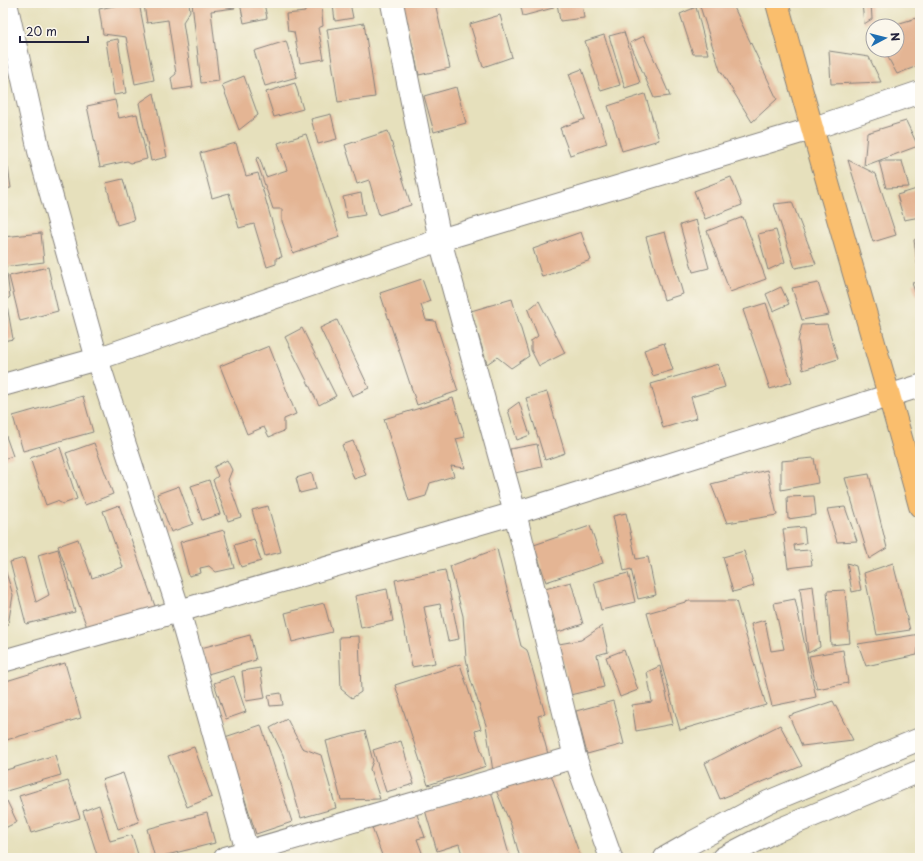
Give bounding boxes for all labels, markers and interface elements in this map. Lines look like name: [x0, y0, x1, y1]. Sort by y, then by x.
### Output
scale bar: [20, 18, 88, 44]
north arrow: [865, 18, 905, 58]
text: 20 m: [26, 22, 57, 40]
text: N: [886, 31, 904, 42]

